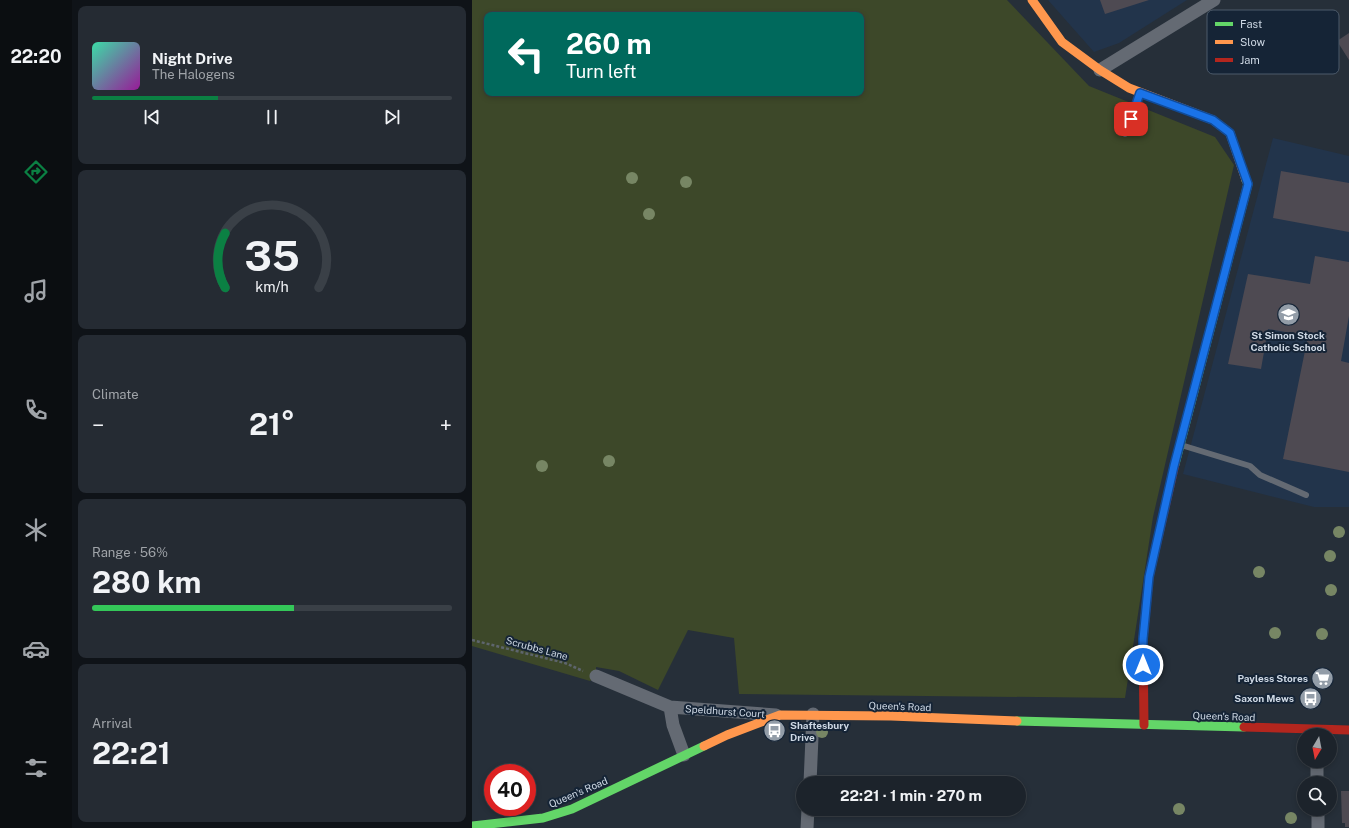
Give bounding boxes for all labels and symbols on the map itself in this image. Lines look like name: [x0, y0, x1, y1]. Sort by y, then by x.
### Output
legend: [1207, 10, 1339, 74]
text: Fast: [1240, 18, 1262, 30]
text: Slow: [1240, 36, 1266, 48]
text: Jam: [1240, 54, 1260, 66]
pin: [1114, 102, 1148, 136]
school or university icon: St Simon Stock Catholic School: [1275, 302, 1301, 328]
place label: St Simon Stock Catholic School: [1250, 329, 1326, 353]
street label: Scrubbs Lane: [505, 634, 570, 662]
position arrow: [1122, 644, 1164, 686]
supermarket icon: Payless Stores: [1310, 665, 1336, 691]
place label: Payless Stores: [1237, 672, 1308, 684]
bus stop icon: Saxon Mews: [1297, 685, 1323, 711]
place label: Saxon Mews: [1234, 692, 1294, 704]
street label: Queen's Road: [868, 699, 932, 713]
street label: Speldhurst Court: [685, 702, 765, 720]
street label: Queen's Road: [1192, 709, 1256, 723]
bus stop icon: Shaftesbury Drive: [762, 718, 788, 744]
place label: Shaftesbury Drive: [790, 719, 850, 743]
north arrow: [1297, 728, 1337, 768]
speed limit sign: 40: [484, 764, 536, 816]
street label: Queen's Road: [547, 774, 609, 810]

